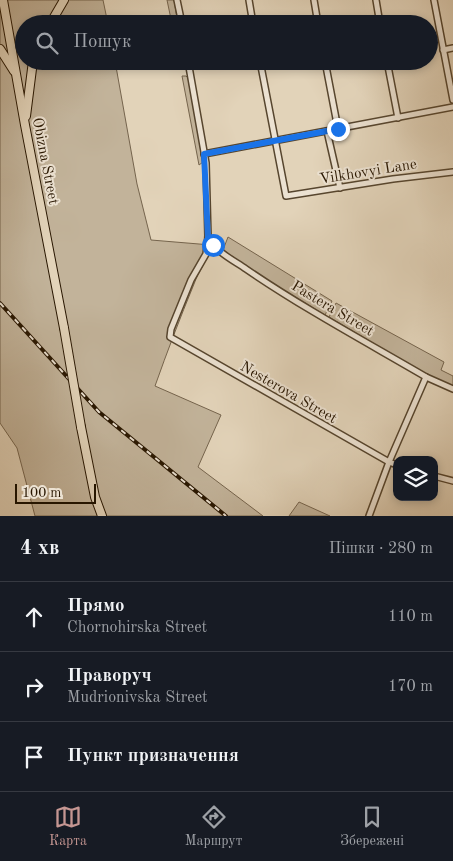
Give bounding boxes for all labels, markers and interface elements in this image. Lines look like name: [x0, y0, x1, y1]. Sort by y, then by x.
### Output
search box: [15, 15, 438, 70]
icon: search: [33, 29, 61, 57]
text: Пошук: [73, 33, 131, 52]
street label: Obizna Street: [29, 117, 60, 206]
route end: [327, 118, 350, 141]
street label: Vilkhovyi Lane: [318, 157, 418, 188]
route start: [202, 234, 225, 257]
street label: Pastera Street: [288, 279, 376, 340]
street label: Nesterova Street: [237, 360, 339, 427]
map controls: [393, 456, 438, 501]
button: layers: [393, 456, 438, 501]
scale bar: [15, 481, 96, 504]
text: 100 m: [22, 486, 61, 500]
text: 4 хв: [20, 538, 59, 559]
text: Пішки · 280 m: [329, 541, 433, 557]
text: Прямо: [67, 597, 125, 616]
icon: ahead: [20, 603, 48, 631]
text: 110 m: [388, 609, 433, 625]
text: Chornohirska Street: [67, 620, 207, 636]
text: Праворуч: [67, 667, 152, 686]
icon: right: [20, 673, 48, 701]
text: 170 m: [388, 679, 433, 695]
text: Mudrionivska Street: [67, 690, 208, 706]
icon: arrive: [20, 743, 48, 771]
text: Пункт призначення: [67, 747, 239, 766]
tab: Карта: [49, 803, 87, 850]
tab: Маршрут: [185, 803, 242, 850]
tab: Збережені: [340, 803, 404, 850]

